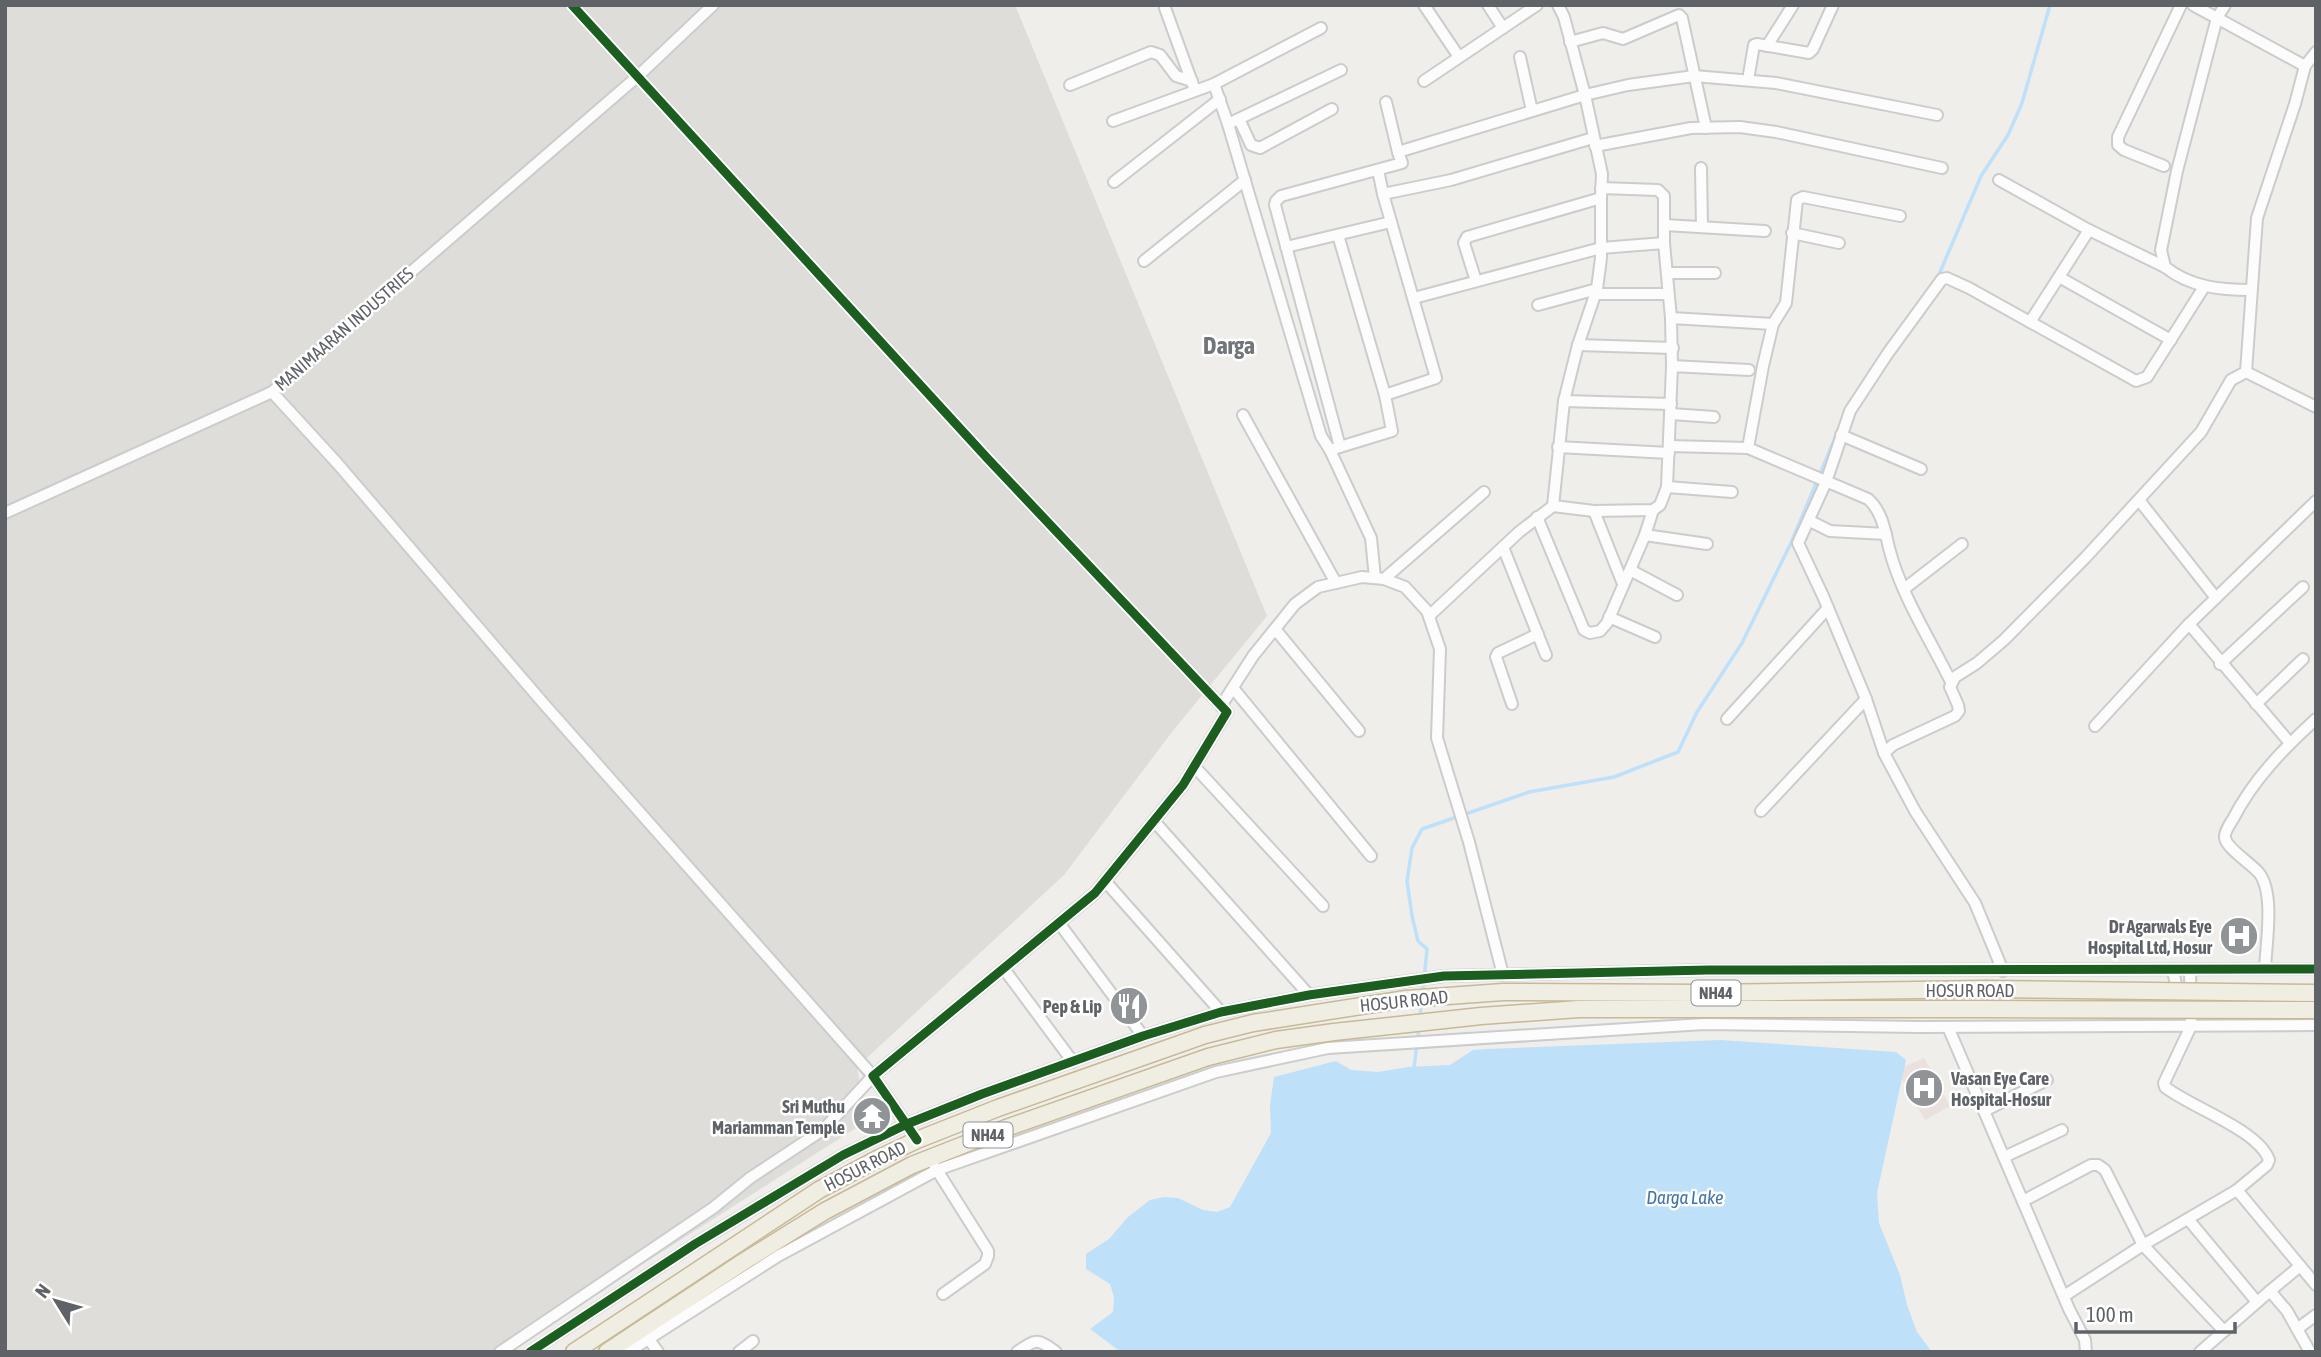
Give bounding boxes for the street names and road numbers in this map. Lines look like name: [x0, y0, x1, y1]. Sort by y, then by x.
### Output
street label: MANIMAARAN INDUSTRIES: [270, 263, 418, 395]
street label: HOSUR ROAD: [1926, 980, 2014, 1001]
road number: NH44: [1692, 981, 1740, 1006]
street label: HOSUR ROAD: [1359, 986, 1449, 1016]
road number: NH44: [964, 1122, 1012, 1148]
street label: HOSUR ROAD: [821, 1136, 909, 1196]

